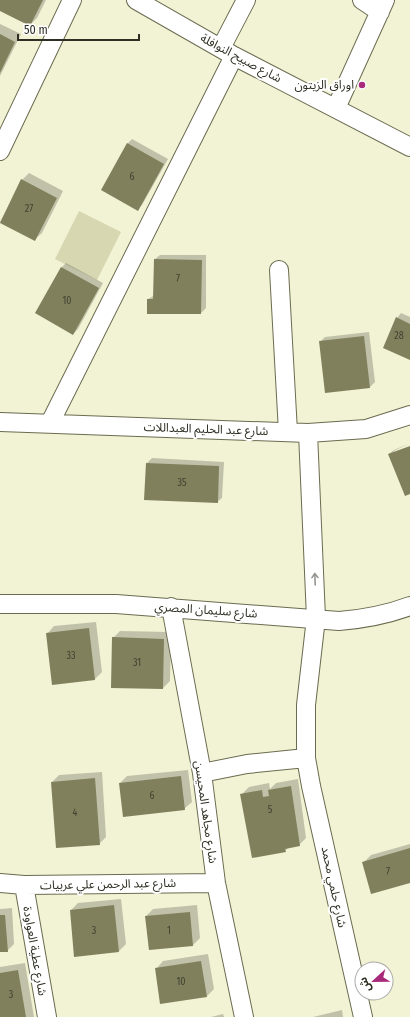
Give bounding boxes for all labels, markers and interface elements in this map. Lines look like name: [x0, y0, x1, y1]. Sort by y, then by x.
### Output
scale bar: [18, 16, 139, 42]
text: 50 m: [24, 23, 48, 37]
street label: شارع صبيح النوافلة: [197, 31, 284, 87]
place label: اوراق الزيتون: [294, 78, 354, 92]
marker: اوراق الزيتون: [357, 80, 367, 90]
house number: 6: [130, 171, 135, 183]
house number: 27: [25, 203, 33, 215]
house number: 7: [176, 273, 180, 285]
house number: 10: [62, 295, 72, 307]
house number: 28: [394, 330, 404, 342]
street label: شارع عبد الحليم العبداللات: [143, 420, 269, 440]
house number: 35: [177, 477, 187, 489]
one-way arrow: [311, 573, 318, 586]
street label: شارع سليمان المصري: [154, 599, 258, 623]
house number: 33: [66, 650, 76, 662]
house number: 31: [133, 657, 141, 669]
street label: شارع مجاهد المحيسن: [190, 760, 220, 865]
house number: 6: [150, 790, 155, 802]
house number: 5: [268, 804, 273, 816]
house number: 4: [73, 807, 78, 819]
street label: شارع حلمي محمد: [316, 845, 349, 929]
house number: 7: [386, 866, 390, 878]
street label: شارع عبد الرحمن علي عربيات: [40, 876, 176, 895]
street label: شارع عطية العواودة: [18, 905, 50, 997]
house number: 3: [92, 925, 97, 937]
house number: 1: [167, 925, 171, 937]
north arrow: [354, 961, 394, 1001]
text: ش: [356, 975, 374, 994]
house number: 10: [176, 976, 186, 988]
house number: 3: [9, 989, 14, 1001]

